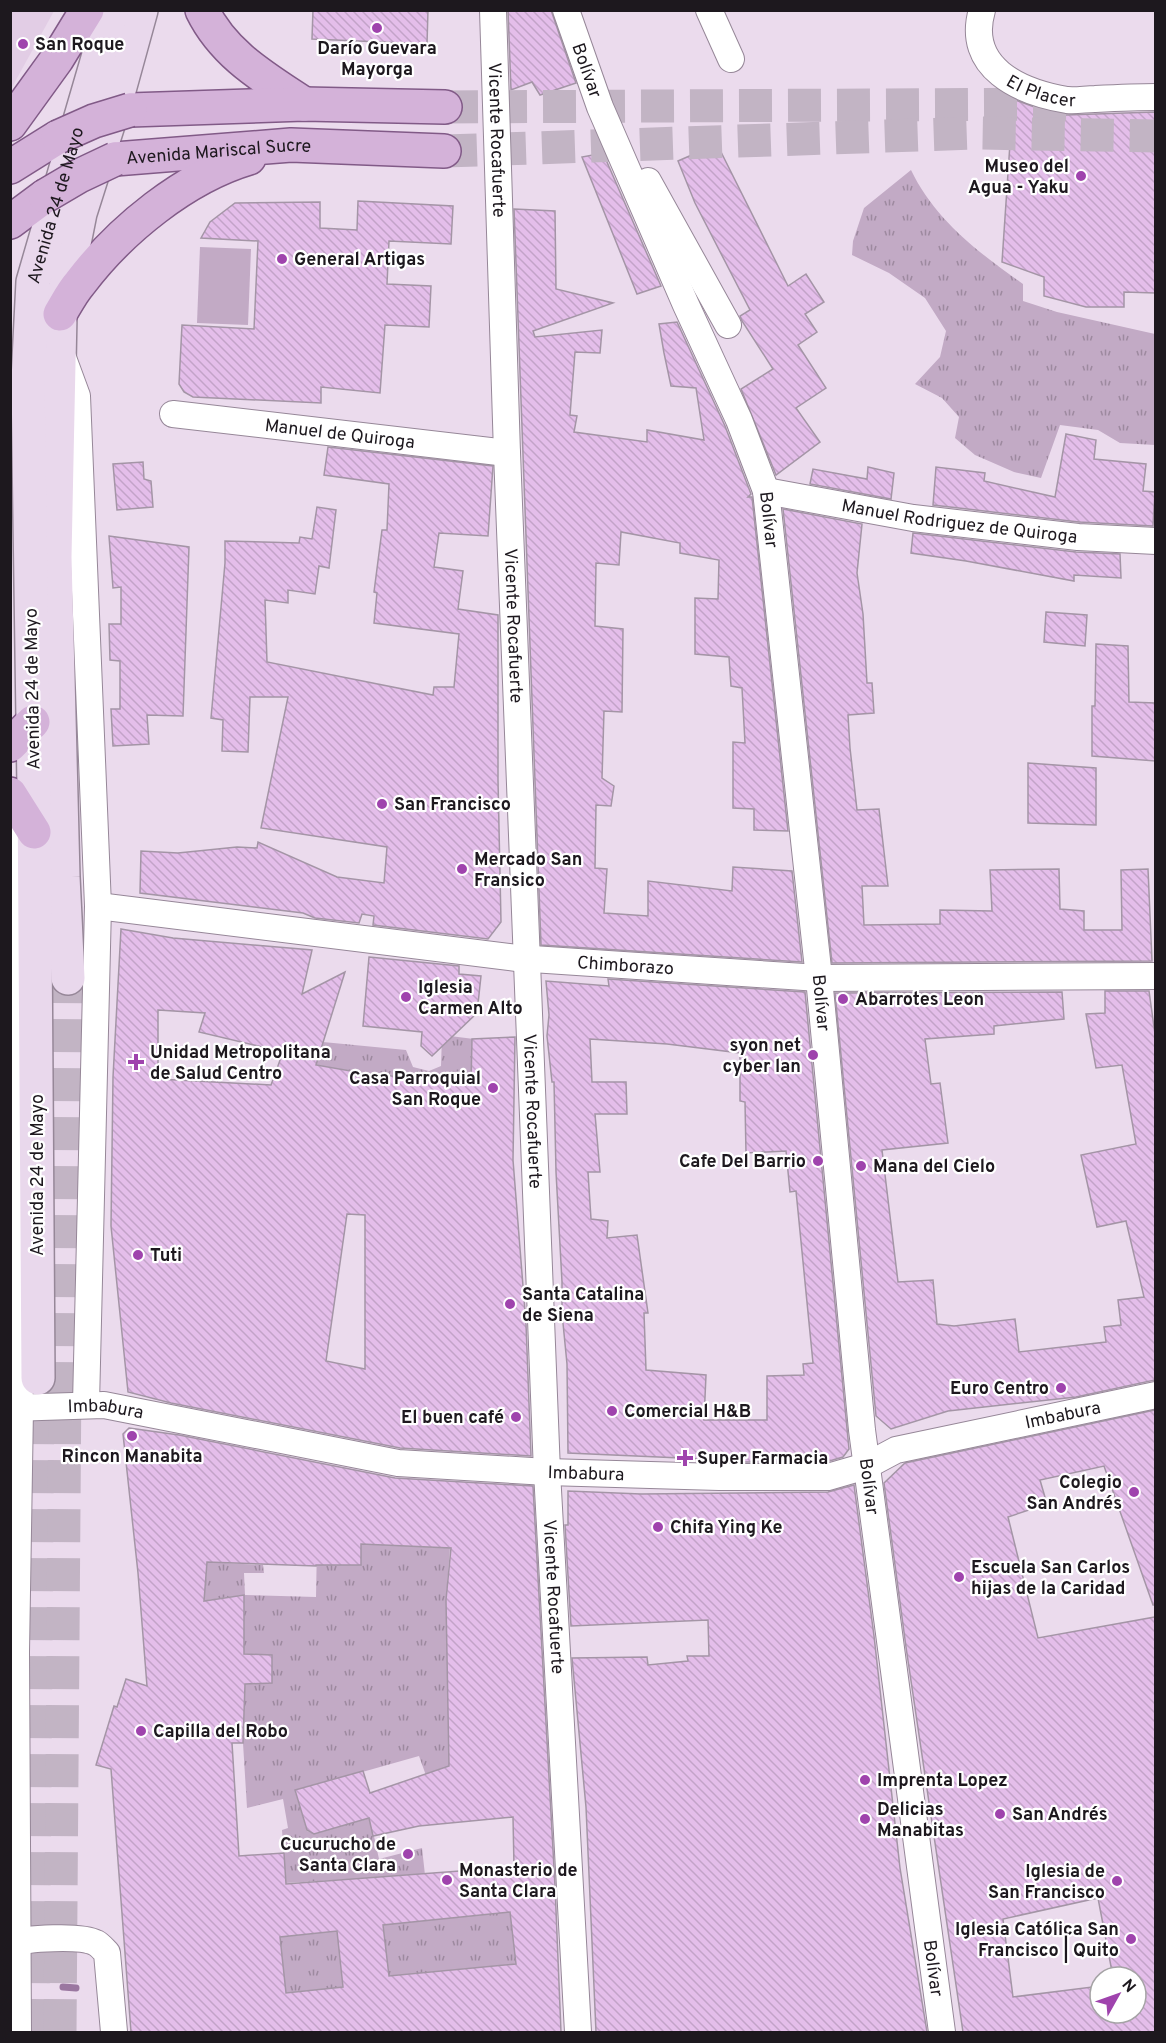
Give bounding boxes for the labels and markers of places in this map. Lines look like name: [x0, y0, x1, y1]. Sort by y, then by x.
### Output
marker: Darío Guevara Mayorga: [370, 21, 384, 35]
place label: San Roque: [35, 34, 124, 57]
marker: San Roque: [16, 37, 30, 51]
place label: Darío Guevara Mayorga: [317, 38, 437, 82]
place label: Museo del Agua - Yaku: [968, 156, 1069, 200]
marker: Museo del Agua - Yaku: [1074, 169, 1088, 183]
place label: General Artigas: [294, 249, 425, 272]
marker: General Artigas: [275, 252, 289, 266]
place label: San Francisco: [394, 794, 511, 817]
marker: San Francisco: [375, 797, 389, 811]
place label: Mercado San Fransico: [474, 849, 582, 893]
marker: Mercado San Fransico: [455, 862, 469, 876]
place label: Iglesia Carmen Alto: [418, 977, 523, 1021]
place label: Abarrotes Leon: [855, 989, 984, 1012]
marker: Iglesia Carmen Alto: [399, 990, 413, 1004]
marker: Abarrotes Leon: [836, 992, 850, 1006]
place label: syon net cyber lan: [723, 1035, 801, 1079]
place label: Unidad Metropolitana de Salud Centro: [150, 1042, 331, 1086]
marker: syon net cyber lan: [806, 1048, 820, 1062]
marker: Unidad Metropolitana de Salud Centro: [127, 1053, 145, 1071]
place label: Casa Parroquial San Roque: [349, 1068, 481, 1112]
marker: Casa Parroquial San Roque: [486, 1081, 500, 1095]
place label: Cafe Del Barrio: [679, 1151, 806, 1174]
marker: Cafe Del Barrio: [811, 1154, 825, 1168]
place label: Mana del Cielo: [873, 1156, 995, 1179]
marker: Mana del Cielo: [854, 1159, 868, 1173]
place label: Tuti: [150, 1245, 182, 1268]
marker: Tuti: [131, 1248, 145, 1262]
place label: Santa Catalina de Siena: [522, 1284, 644, 1328]
marker: Santa Catalina de Siena: [503, 1297, 517, 1311]
place label: Euro Centro: [950, 1378, 1049, 1401]
marker: Euro Centro: [1054, 1381, 1068, 1395]
place label: Comercial H&B: [624, 1401, 751, 1424]
marker: Comercial H&B: [605, 1404, 619, 1418]
place label: El buen café: [401, 1407, 504, 1430]
marker: El buen café: [509, 1410, 523, 1424]
marker: Rincon Manabita: [125, 1429, 139, 1443]
place label: Rincon Manabita: [61, 1446, 203, 1469]
place label: Super Farmacia: [697, 1448, 828, 1471]
marker: Super Farmacia: [678, 1451, 692, 1465]
place label: Colegio San Andrés: [1026, 1472, 1122, 1516]
marker: Colegio San Andrés: [1127, 1485, 1141, 1499]
place label: Chifa Ying Ke: [670, 1517, 783, 1540]
marker: Chifa Ying Ke: [651, 1520, 665, 1534]
place label: Escuela San Carlos hijas de la Caridad: [971, 1557, 1130, 1601]
marker: Escuela San Carlos hijas de la Caridad: [952, 1570, 966, 1584]
place label: Capilla del Robo: [153, 1721, 288, 1744]
marker: Capilla del Robo: [134, 1724, 148, 1738]
place label: Imprenta Lopez: [877, 1770, 1008, 1793]
marker: Imprenta Lopez: [858, 1773, 872, 1787]
place label: Delicias Manabitas: [877, 1799, 964, 1843]
place label: San Andrés: [1012, 1804, 1108, 1827]
marker: San Andrés: [993, 1807, 1007, 1821]
marker: Delicias Manabitas: [858, 1812, 872, 1826]
place label: Cucurucho de Santa Clara: [280, 1834, 396, 1878]
marker: Cucurucho de Santa Clara: [401, 1847, 415, 1861]
place label: Monasterio de Santa Clara: [459, 1860, 578, 1904]
place label: Iglesia de San Francisco: [988, 1861, 1105, 1905]
marker: Monasterio de Santa Clara: [440, 1873, 454, 1887]
marker: Iglesia de San Francisco: [1110, 1874, 1124, 1888]
place label: Iglesia Católica San Francisco | Quito: [955, 1919, 1119, 1963]
marker: Iglesia Católica San Francisco | Quito: [1124, 1932, 1138, 1946]

